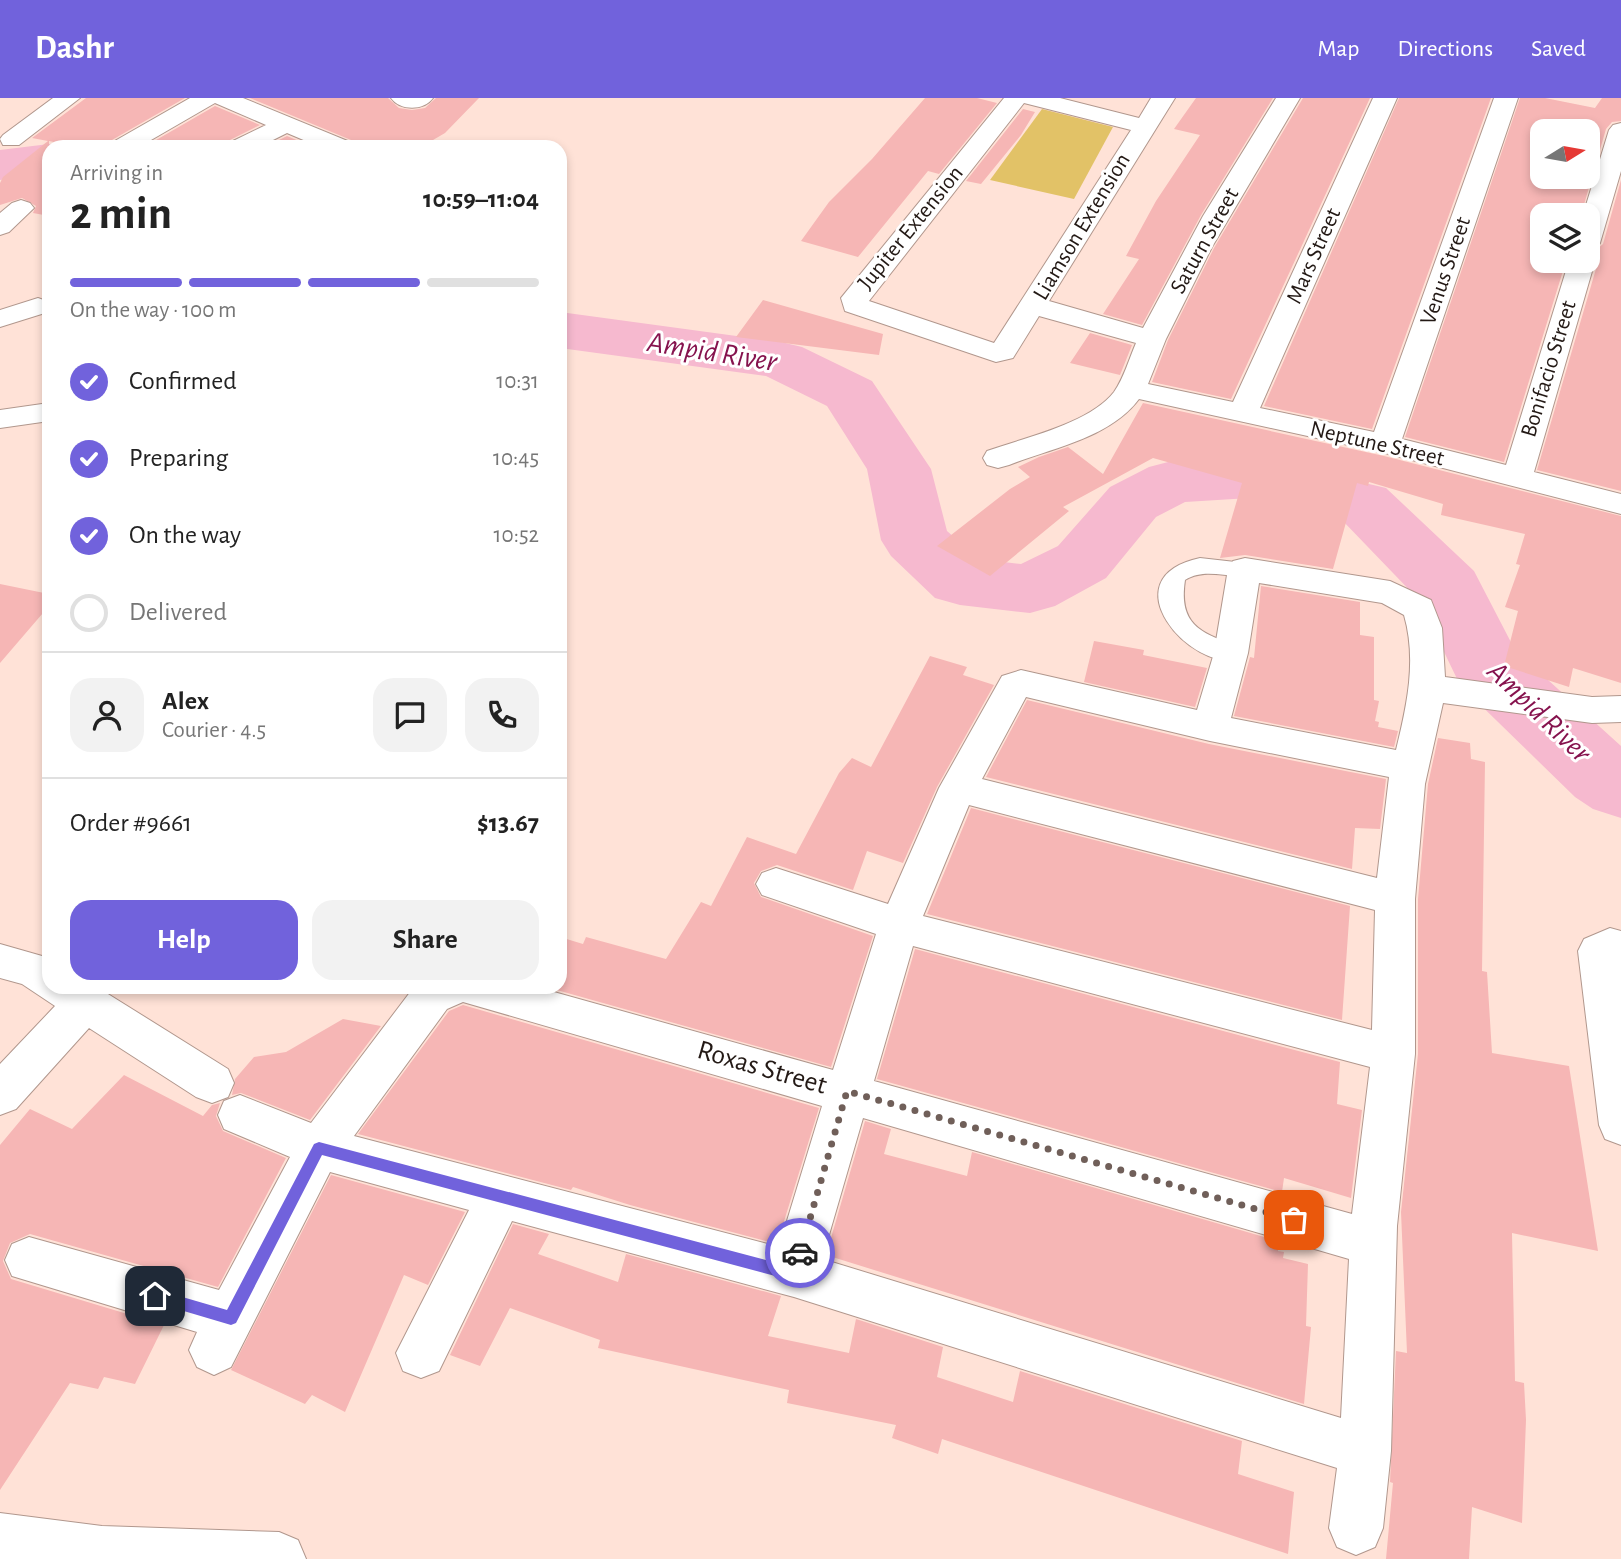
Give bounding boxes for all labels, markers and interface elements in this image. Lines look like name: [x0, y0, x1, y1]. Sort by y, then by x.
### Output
text: Dashr: [35, 32, 114, 65]
text: Map: [1317, 37, 1359, 61]
text: Directions: [1397, 37, 1493, 61]
text: Saved: [1531, 37, 1586, 61]
north arrow: [1530, 119, 1600, 189]
map controls: [1530, 119, 1600, 273]
street label: Liamson Extension: [1029, 150, 1135, 304]
text: Arriving in: [70, 162, 163, 185]
street label: Jupiter Extension: [854, 162, 968, 294]
street label: Saturn Street: [1167, 184, 1244, 298]
text: 10:59–11:04: [423, 186, 539, 212]
text: 2 min: [70, 191, 172, 237]
button: layers: [1530, 203, 1600, 273]
street label: Mars Street: [1283, 204, 1346, 307]
street label: Venus Street: [1417, 213, 1475, 328]
street label: Bonifacio Street: [1517, 297, 1581, 440]
text: On the way · 100 m: [70, 299, 237, 322]
water label: Ampid River: [644, 327, 780, 377]
icon: check: [70, 363, 108, 401]
text: Confirmed: [129, 368, 237, 394]
text: 10:31: [496, 370, 539, 393]
street label: Neptune Street: [1308, 417, 1447, 471]
icon: check: [70, 440, 108, 478]
text: Preparing: [129, 445, 228, 471]
text: 10:45: [493, 447, 539, 470]
icon: check: [70, 517, 108, 555]
text: On the way: [129, 522, 241, 548]
text: 10:52: [494, 524, 539, 547]
text: Delivered: [129, 599, 227, 625]
water label: Ampid River: [1481, 655, 1597, 769]
button: person: [70, 678, 144, 752]
button: chat: [373, 678, 447, 752]
button: phone: [465, 678, 539, 752]
text: Alex: [162, 688, 209, 714]
text: Courier · 4.5: [162, 719, 266, 742]
text: Order #9661: [70, 810, 192, 836]
text: $13.67: [477, 810, 539, 836]
button: Help: [70, 900, 298, 980]
button: Share: [312, 900, 539, 980]
street label: Roxas Street: [694, 1036, 830, 1100]
pin: [1264, 1190, 1324, 1250]
icon: bag: [1275, 1201, 1313, 1239]
courier: [765, 1218, 835, 1288]
icon: car: [781, 1234, 819, 1272]
pin: [125, 1266, 185, 1326]
icon: home: [136, 1277, 174, 1315]

